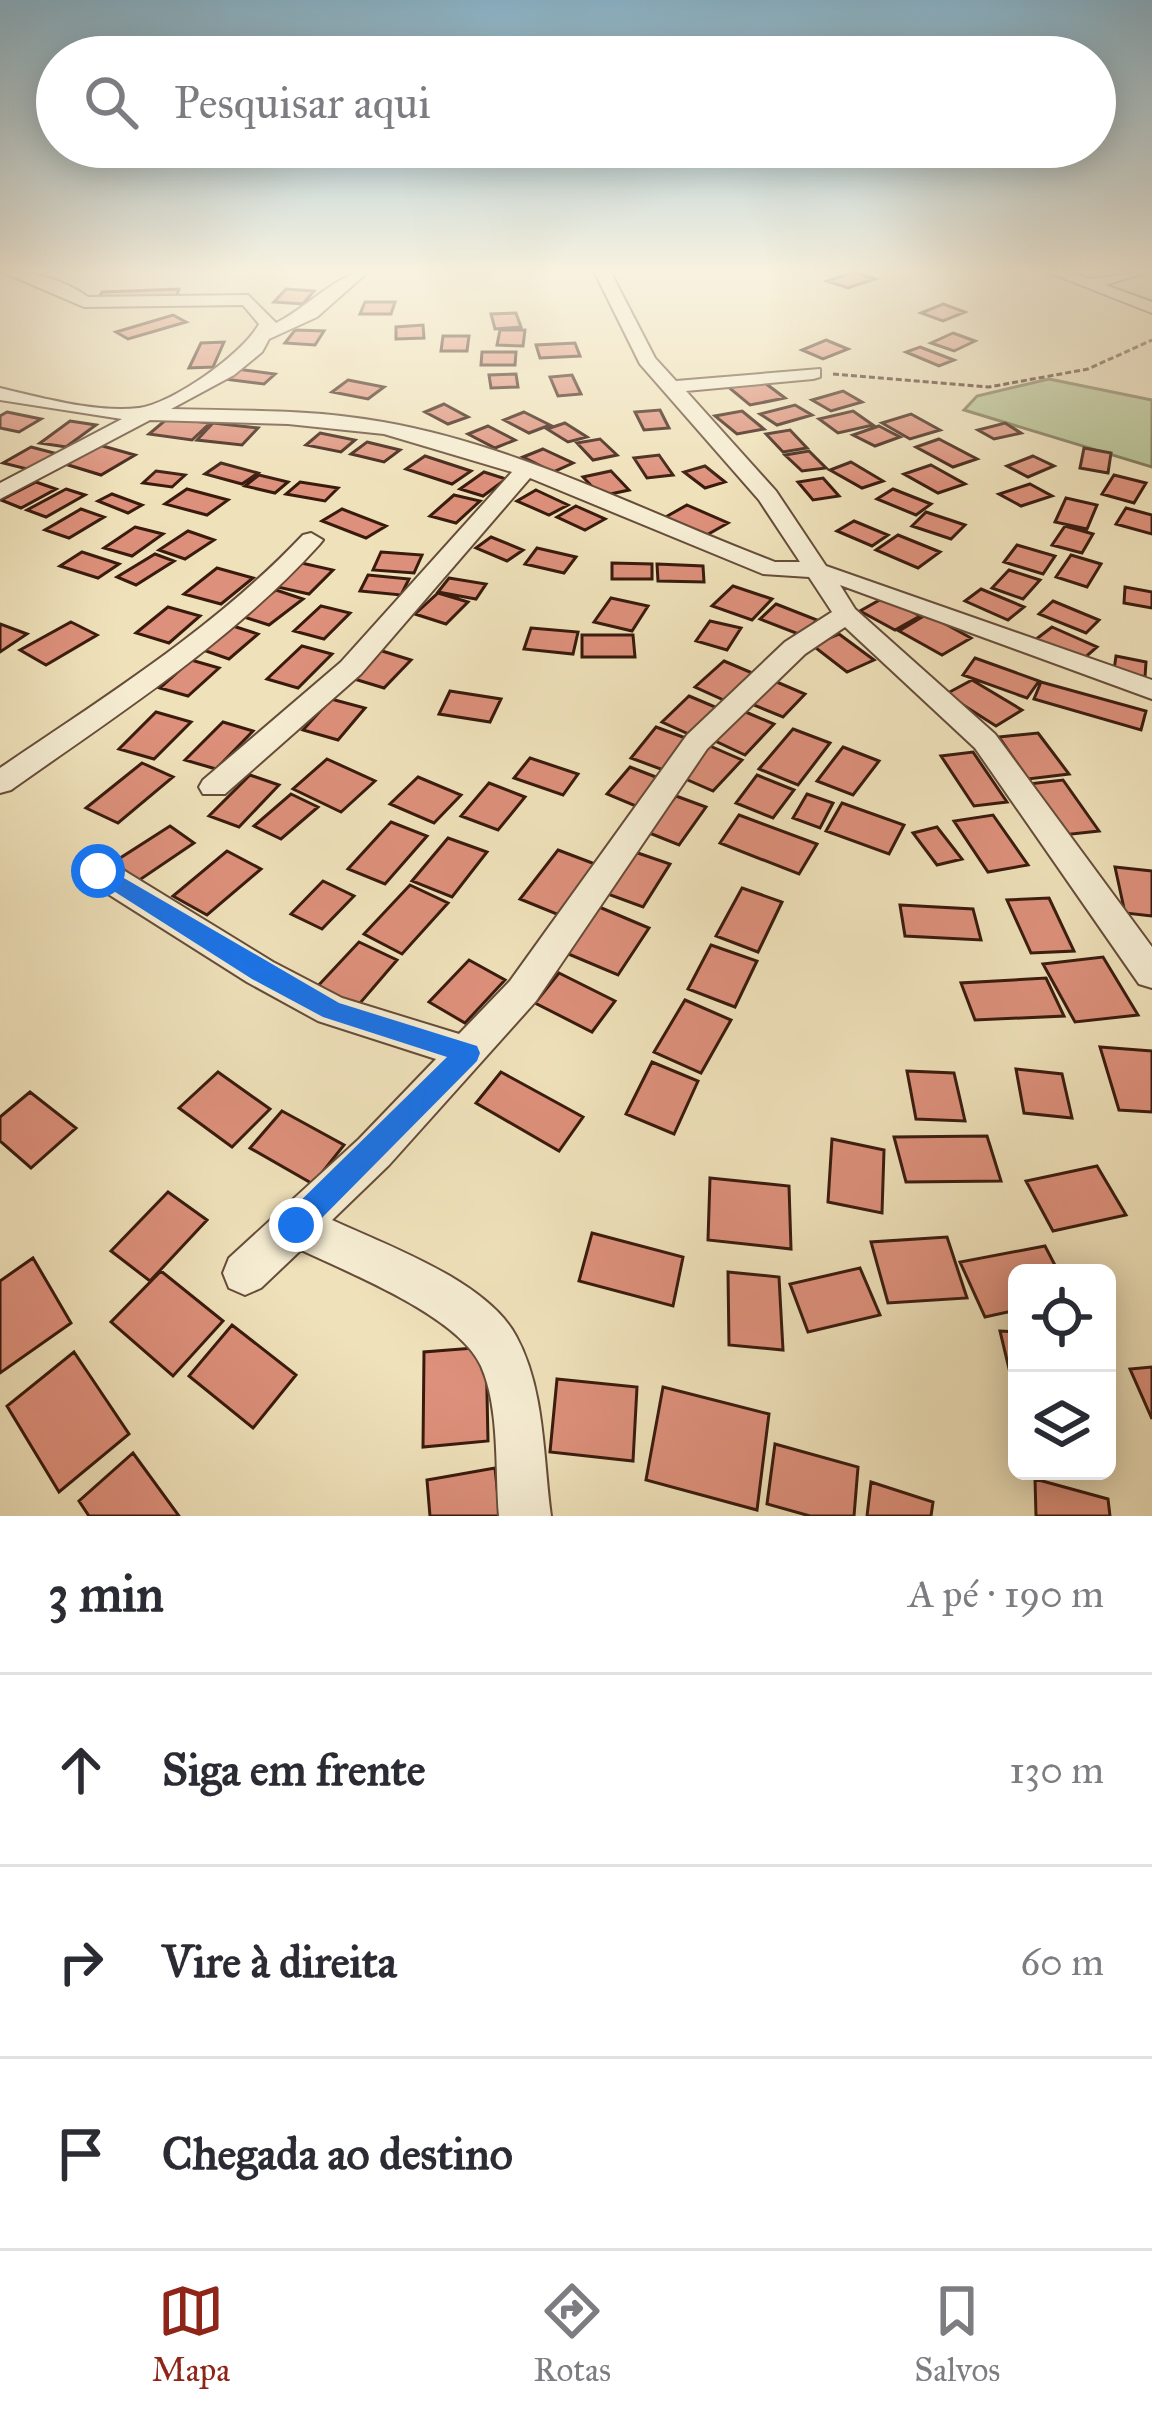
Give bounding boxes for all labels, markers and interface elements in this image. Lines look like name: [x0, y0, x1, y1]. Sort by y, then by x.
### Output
search box: [36, 36, 1116, 168]
icon: search: [78, 69, 144, 135]
text: Pesquisar aqui: [174, 75, 431, 130]
route start: [71, 844, 125, 898]
route end: [269, 1198, 323, 1252]
map controls: [1008, 1264, 1116, 1480]
button: locate: [1008, 1264, 1116, 1372]
button: layers: [1008, 1372, 1116, 1480]
text: 3 min: [48, 1563, 164, 1625]
text: A pé · 190 m: [908, 1570, 1104, 1618]
icon: ahead: [48, 1737, 114, 1803]
text: Siga em frente: [162, 1742, 426, 1797]
text: 130 m: [1009, 1746, 1104, 1794]
icon: right: [48, 1929, 114, 1995]
text: Vire à direita: [162, 1934, 397, 1989]
text: 60 m: [1020, 1938, 1104, 1986]
icon: arrive: [48, 2121, 114, 2187]
text: Chegada ao destino: [162, 2126, 513, 2181]
tab: Mapa: [152, 2278, 230, 2390]
tab: Rotas: [533, 2278, 611, 2390]
tab: Salvos: [914, 2278, 1000, 2390]

